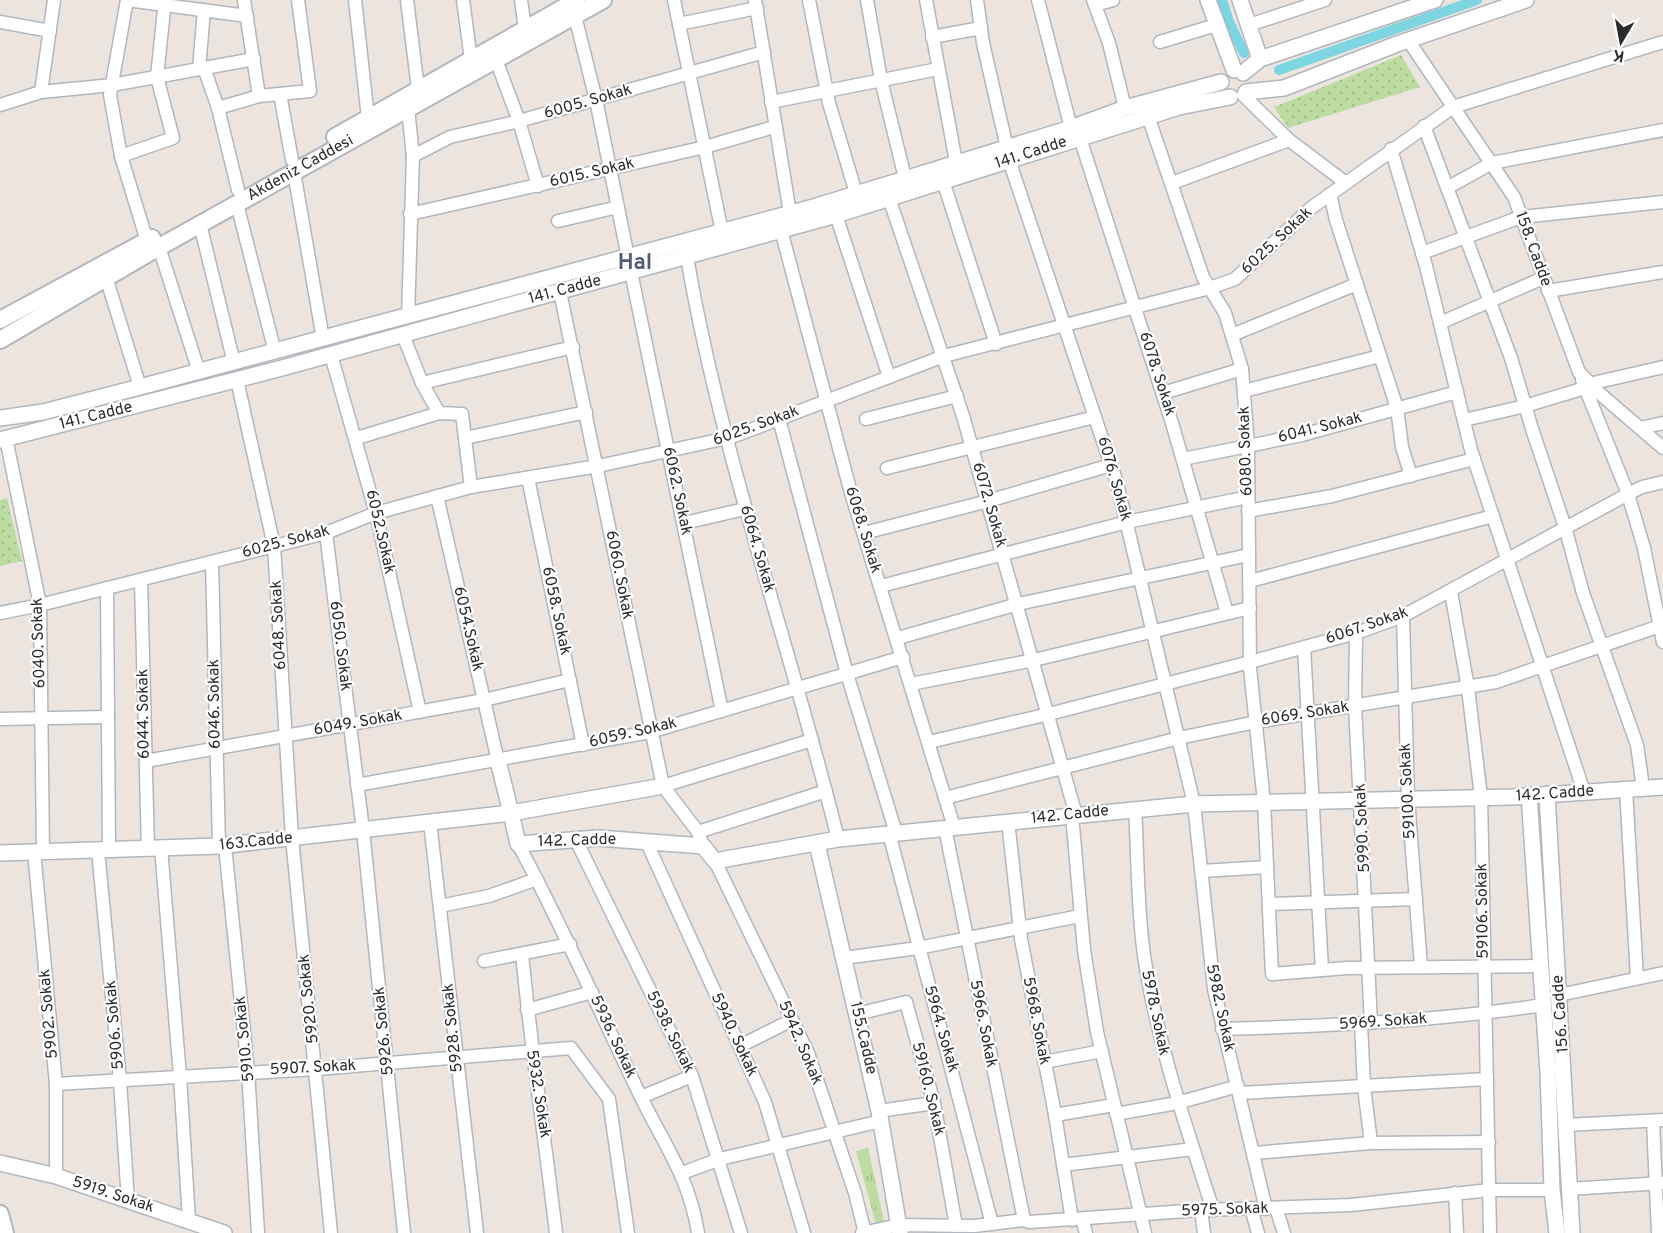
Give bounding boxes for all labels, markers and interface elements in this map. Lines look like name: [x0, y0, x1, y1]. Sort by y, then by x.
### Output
north arrow: [1591, 12, 1651, 72]
text: K: [1611, 44, 1626, 66]
street label: 6005. Sokak: [542, 80, 634, 124]
street label: Akdeniz Caddesi: [244, 131, 357, 206]
street label: 141. Cadde: [993, 132, 1069, 174]
street label: 6015. Sokak: [548, 154, 636, 192]
street label: 6025. Sokak: [1237, 203, 1317, 279]
street label: 158. Cadde: [1510, 209, 1556, 289]
district label: Hal: [618, 250, 652, 277]
street label: 141. Cadde: [526, 271, 604, 309]
street label: 6078. Sokak: [1134, 329, 1180, 419]
street label: 141. Cadde: [57, 397, 135, 435]
street label: 6025. Sokak: [710, 401, 802, 451]
street label: 6080. Sokak: [1234, 406, 1258, 496]
street label: 6041. Sokak: [1276, 408, 1364, 448]
street label: 6076. Sokak: [1092, 434, 1136, 524]
street label: 6062. Sokak: [658, 445, 696, 537]
street label: 6072. Sokak: [967, 460, 1011, 550]
street label: 6068. Sokak: [840, 484, 886, 576]
street label: 6052.Sokak: [361, 488, 399, 576]
street label: 6064. Sokak: [735, 503, 779, 595]
street label: 6025. Sokak: [240, 521, 332, 563]
street label: 6060. Sokak: [601, 529, 637, 621]
street label: 6058. Sokak: [537, 565, 575, 657]
street label: 6048. Sokak: [267, 580, 291, 670]
street label: 6054.Sokak: [449, 585, 487, 673]
street label: 6040. Sokak: [27, 597, 51, 689]
street label: 6050. Sokak: [325, 600, 355, 692]
street label: 6067. Sokak: [1323, 602, 1411, 650]
street label: 6046. Sokak: [204, 659, 226, 749]
street label: 6044. Sokak: [133, 669, 155, 759]
street label: 6069. Sokak: [1259, 697, 1351, 731]
street label: 6049. Sokak: [312, 705, 404, 741]
street label: 6059. Sokak: [587, 713, 679, 753]
street label: 59100. Sokak: [1395, 742, 1421, 840]
street label: 142. Cadde: [1515, 781, 1595, 807]
street label: 5990. Sokak: [1351, 783, 1375, 873]
street label: 142. Cadde: [1030, 801, 1110, 829]
street label: 163.Cadde: [218, 828, 294, 856]
street label: 142. Cadde: [538, 830, 616, 852]
street label: 59106. Sokak: [1472, 863, 1494, 959]
street label: 5920. Sokak: [294, 953, 324, 1045]
street label: 5982. Sokak: [1201, 962, 1239, 1054]
street label: 5902. Sokak: [35, 968, 63, 1060]
street label: 5978. Sokak: [1136, 968, 1174, 1058]
street label: 156. Cadde: [1548, 974, 1574, 1054]
street label: 5968. Sokak: [1018, 975, 1054, 1067]
street label: 5966. Sokak: [965, 978, 1001, 1070]
street label: 5906. Sokak: [101, 979, 129, 1071]
street label: 5928. Sokak: [438, 982, 468, 1074]
street label: 5964. Sokak: [919, 983, 963, 1075]
street label: 5926. Sokak: [369, 986, 399, 1076]
street label: 5938. Sokak: [641, 988, 699, 1076]
street label: 5940. Sokak: [706, 990, 762, 1080]
street label: 5936. Sokak: [585, 992, 641, 1082]
street label: 5910. Sokak: [231, 995, 259, 1083]
street label: 5942. Sokak: [773, 998, 827, 1088]
street label: 155.Cadde: [845, 1000, 881, 1076]
street label: 5969. Sokak: [1338, 1009, 1428, 1035]
street label: 59160. Sokak: [907, 1040, 949, 1138]
street label: 5932. Sokak: [521, 1048, 555, 1140]
street label: 5907. Sokak: [269, 1056, 357, 1080]
street label: 5919. Sokak: [69, 1172, 157, 1218]
street label: 5975. Sokak: [1181, 1198, 1269, 1222]

